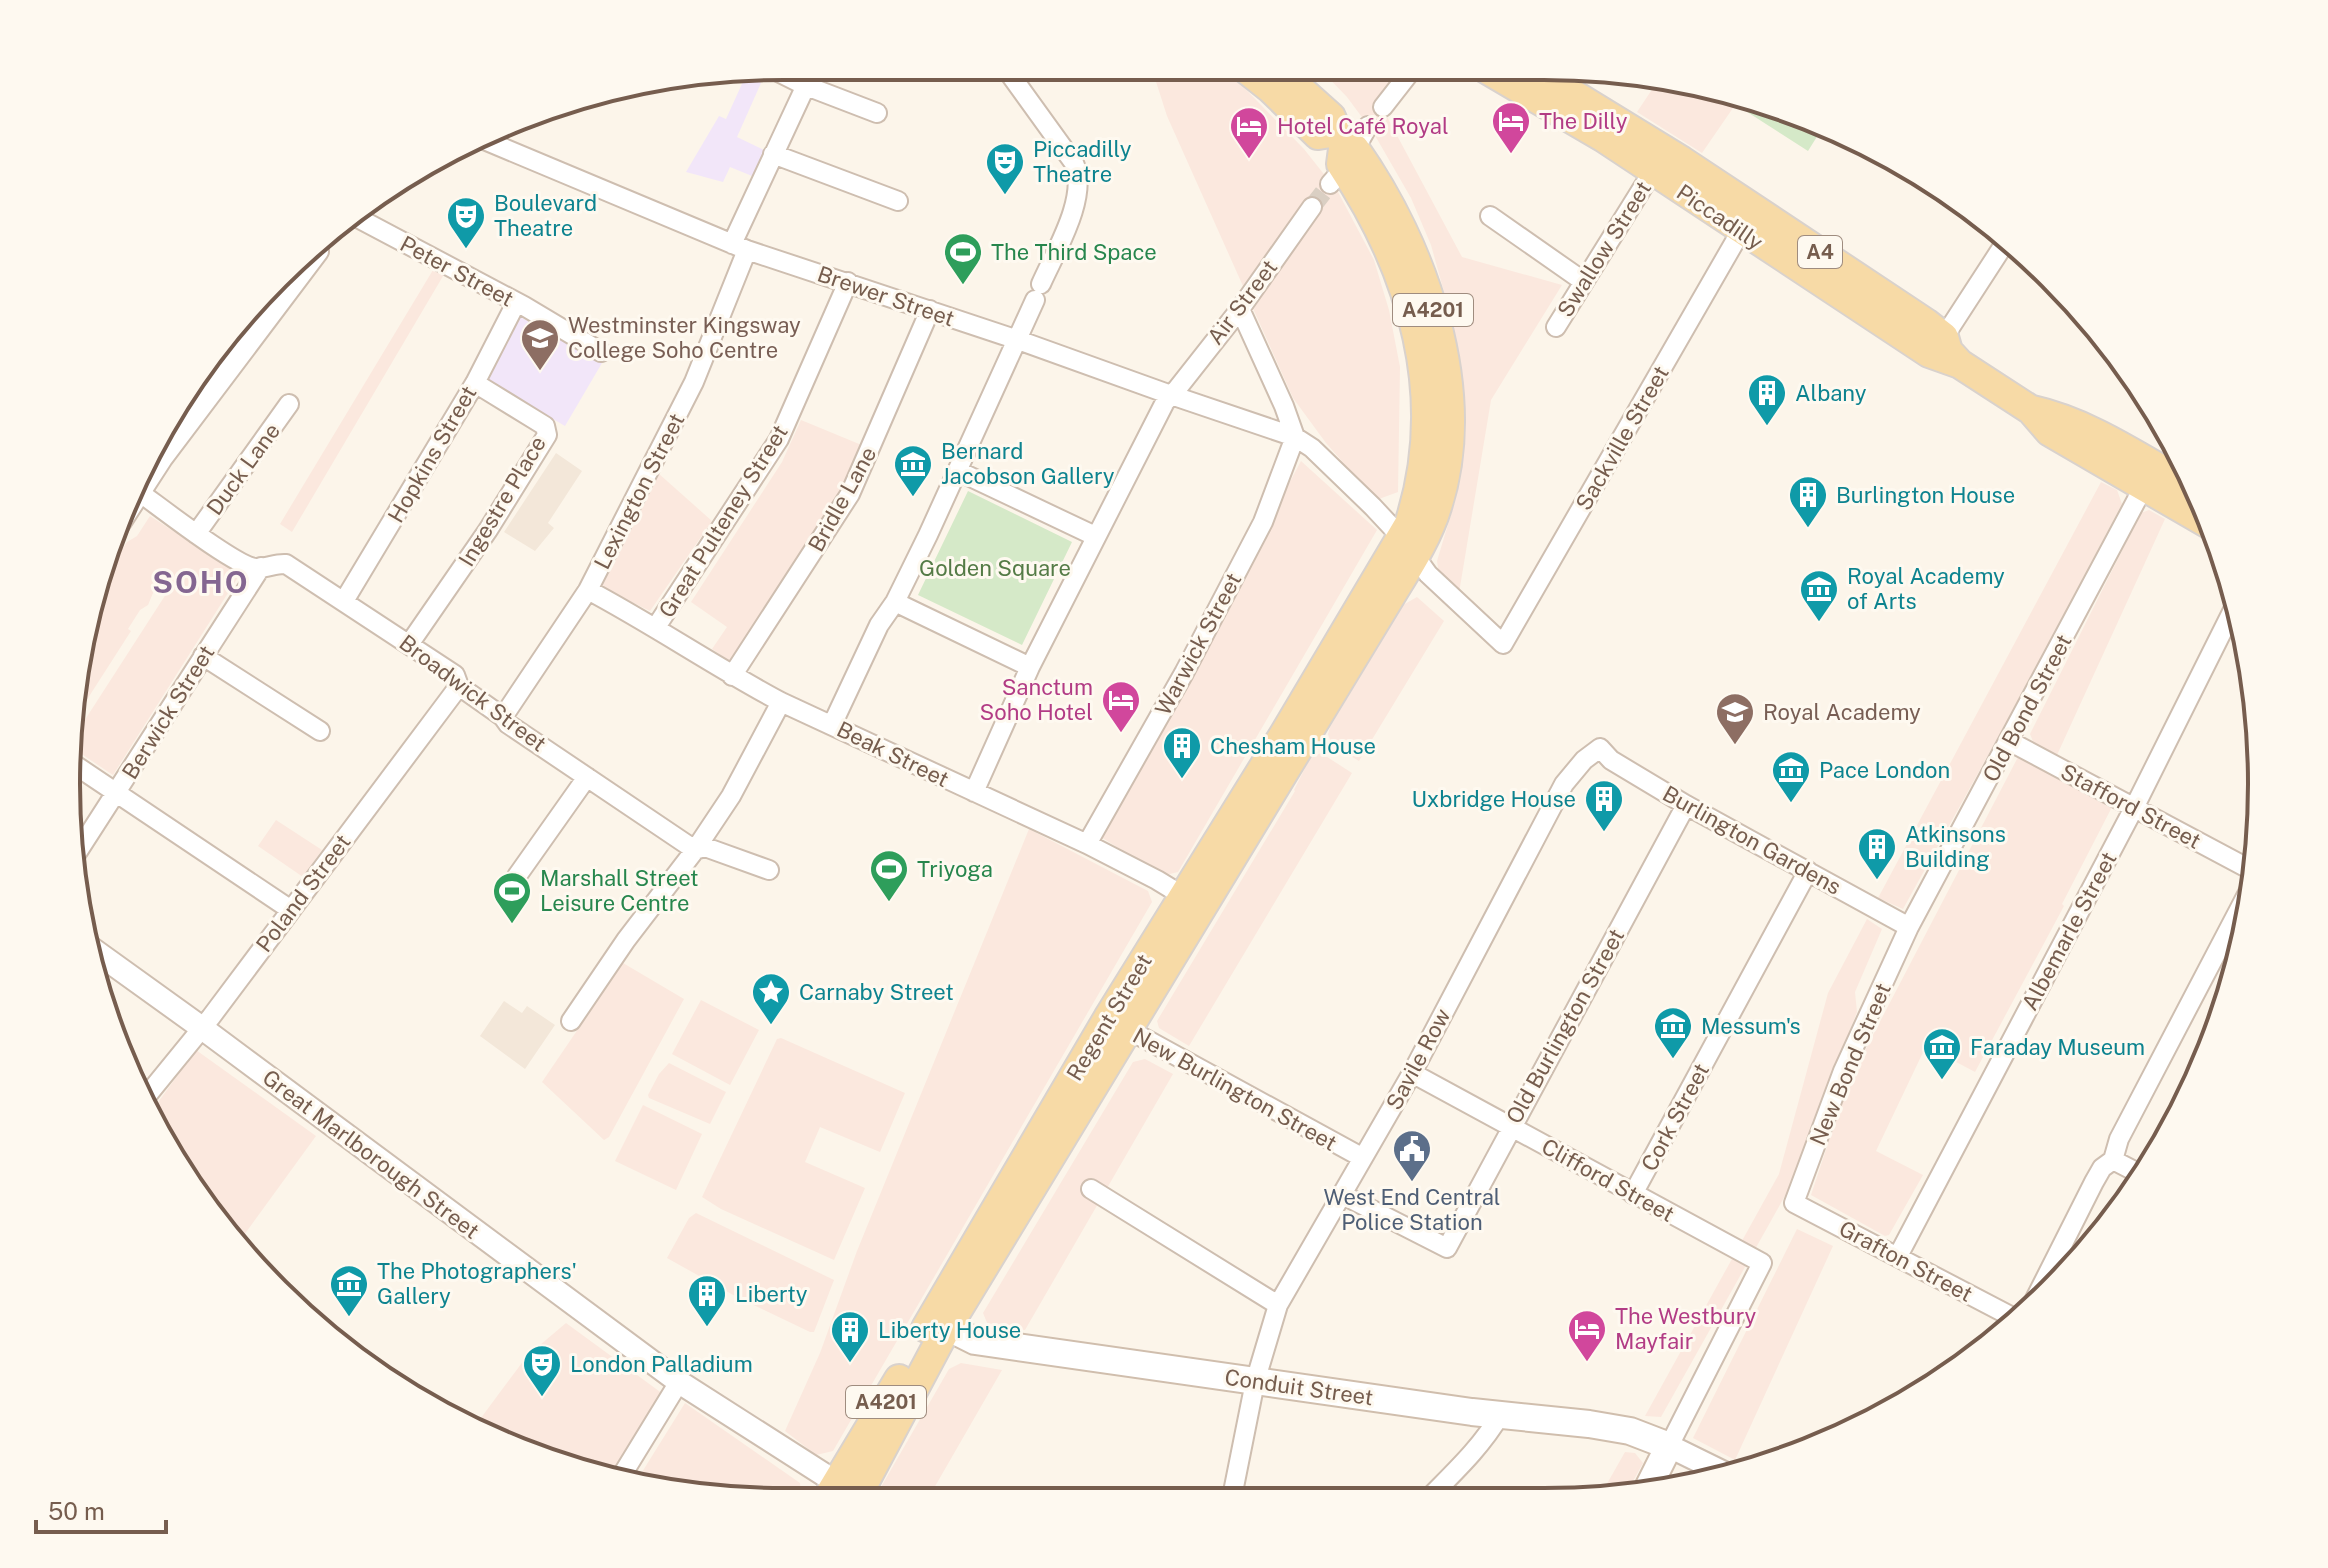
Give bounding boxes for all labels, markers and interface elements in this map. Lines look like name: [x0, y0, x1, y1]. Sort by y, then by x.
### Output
hotel icon: The Dilly: [1490, 100, 1532, 155]
hotel icon: Hotel Café Royal: [1228, 105, 1270, 160]
place label: The Dilly: [1539, 108, 1628, 134]
place label: Hotel Café Royal: [1277, 113, 1449, 139]
place label: Piccadilly Theatre: [1033, 136, 1132, 187]
theatre icon: Piccadilly Theatre: [984, 141, 1026, 196]
street label: Swallow Street: [1552, 176, 1656, 322]
street label: Piccadilly: [1672, 179, 1768, 255]
place label: Boulevard Theatre: [494, 190, 597, 241]
theatre icon: Boulevard Theatre: [445, 195, 487, 250]
street label: Peter Street: [396, 230, 518, 312]
sports icon: The Third Space: [942, 231, 984, 286]
road number: A4: [1798, 236, 1842, 268]
place label: The Third Space: [991, 239, 1157, 265]
street label: Air Street: [1202, 254, 1282, 350]
street label: Brewer Street: [814, 260, 958, 332]
road number: A4201: [1393, 294, 1473, 326]
place label: Westminster Kingsway College Soho Centre: [568, 312, 801, 363]
school or university icon: Westminster Kingsway College Soho Centre: [519, 317, 561, 372]
street label: Sackville Street: [1570, 361, 1674, 515]
building icon: Albany: [1746, 372, 1788, 427]
place label: Albany: [1795, 380, 1867, 406]
street label: Hopkins Street: [382, 381, 482, 527]
street label: Lexington Street: [588, 409, 690, 573]
street label: Duck Lane: [201, 418, 285, 520]
street label: Great Pulteney Street: [653, 420, 793, 622]
street label: Ingestre Place: [453, 431, 551, 571]
place label: Bernard Jacobson Gallery: [941, 438, 1115, 489]
street label: Bridle Lane: [803, 442, 881, 556]
museum icon: Bernard Jacobson Gallery: [892, 443, 934, 498]
building icon: Burlington House: [1787, 474, 1829, 529]
place label: Burlington House: [1836, 482, 2015, 508]
park label: Golden Square: [919, 555, 1071, 581]
place label: Royal Academy of Arts: [1847, 563, 2005, 614]
district label: SOHO: [152, 564, 250, 600]
street label: Warwick Street: [1150, 568, 1246, 720]
museum icon: Royal Academy of Arts: [1798, 568, 1840, 623]
street label: Broadwick Street: [394, 629, 552, 757]
street label: Old Bond Street: [1977, 630, 2077, 786]
street label: Berwick Street: [117, 640, 219, 784]
place label: Sanctum Soho Hotel: [979, 674, 1093, 725]
hotel icon: Sanctum Soho Hotel: [1100, 679, 1142, 734]
school or university icon: Royal Academy: [1714, 691, 1756, 746]
place label: Royal Academy: [1763, 699, 1921, 725]
street label: Beak Street: [833, 716, 953, 792]
building icon: Chesham House: [1161, 725, 1203, 780]
place label: Chesham House: [1210, 733, 1376, 759]
museum icon: Pace London: [1770, 749, 1812, 804]
place label: Pace London: [1819, 757, 1950, 783]
street label: Stafford Street: [2056, 758, 2206, 854]
building icon: Uxbridge House: [1583, 778, 1625, 833]
street label: Burlington Gardens: [1658, 780, 1846, 900]
place label: Uxbridge House: [1411, 786, 1576, 812]
place label: Atkinsons Building: [1905, 821, 2006, 872]
building icon: Atkinsons Building: [1856, 826, 1898, 881]
street label: Poland Street: [250, 829, 356, 957]
street label: Albemarle Street: [2016, 847, 2122, 1015]
sports icon: Triyoga: [868, 848, 910, 903]
place label: Triyoga: [917, 856, 993, 882]
place label: Marshall Street Leisure Centre: [540, 865, 699, 916]
sports icon: Marshall Street Leisure Centre: [491, 870, 533, 925]
street label: Old Burlington Street: [1501, 924, 1629, 1128]
street label: Regent Street: [1061, 949, 1157, 1085]
place icon: Carnaby Street: [750, 971, 792, 1026]
place label: Carnaby Street: [799, 979, 954, 1005]
street label: New Bond Street: [1804, 979, 1896, 1149]
street label: Savile Row: [1380, 1004, 1456, 1114]
museum icon: Messum's: [1652, 1005, 1694, 1060]
place label: Messum's: [1701, 1013, 1801, 1039]
street label: New Burlington Street: [1129, 1022, 1341, 1156]
museum icon: Faraday Museum: [1921, 1026, 1963, 1081]
place label: Faraday Museum: [1970, 1034, 2145, 1060]
street label: Cork Street: [1636, 1059, 1714, 1175]
street label: Great Marlborough Street: [258, 1064, 484, 1244]
public building icon: West End Central Police Station: [1391, 1128, 1433, 1183]
street label: Clifford Street: [1537, 1133, 1679, 1227]
place label: West End Central Police Station: [1323, 1184, 1501, 1235]
street label: Grafton Street: [1835, 1215, 1977, 1307]
place label: The Photographers' Gallery: [377, 1258, 577, 1309]
museum icon: The Photographers' Gallery: [328, 1263, 370, 1318]
building icon: Liberty: [686, 1273, 728, 1328]
place label: Liberty: [735, 1281, 808, 1307]
place label: The Westbury Mayfair: [1615, 1303, 1757, 1354]
hotel icon: The Westbury Mayfair: [1566, 1308, 1608, 1363]
building icon: Liberty House: [829, 1309, 871, 1364]
place label: Liberty House: [878, 1317, 1021, 1343]
theatre icon: London Palladium: [521, 1343, 563, 1398]
place label: London Palladium: [570, 1351, 753, 1377]
street label: Conduit Street: [1223, 1364, 1375, 1410]
road number: A4201: [846, 1386, 926, 1418]
scale bar: [36, 1484, 166, 1534]
text: 50 m: [48, 1497, 105, 1525]

